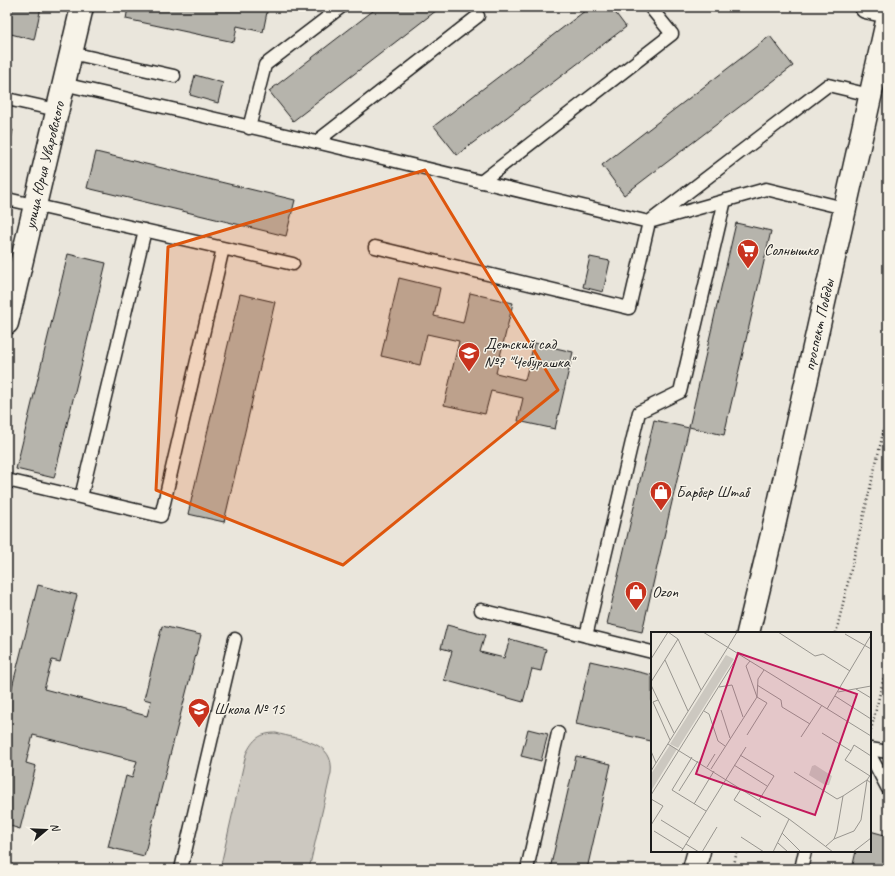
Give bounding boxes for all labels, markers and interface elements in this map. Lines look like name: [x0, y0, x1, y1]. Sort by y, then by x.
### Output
street label: улица Юрия Уваровского: [19, 98, 70, 232]
supermarket icon: Солнышко: [735, 237, 761, 270]
place label: Солнышко: [764, 240, 820, 260]
street label: проспект Победы: [799, 276, 839, 373]
place label: Детский сад №7 "Чебурашка": [484, 334, 577, 372]
school or university icon: Детский сад №7 "Чебурашка": [456, 340, 482, 373]
shop icon: Барбер Штаб: [648, 479, 674, 512]
place label: Барбер Штаб: [676, 482, 751, 502]
shop icon: Ozon: [623, 579, 649, 612]
place label: Ozon: [652, 582, 679, 602]
inset map: [651, 632, 871, 852]
school or university icon: Школа № 15: [186, 696, 212, 729]
place label: Школа № 15: [214, 699, 285, 719]
north arrow: [26, 810, 66, 850]
text: N: [48, 821, 64, 834]

